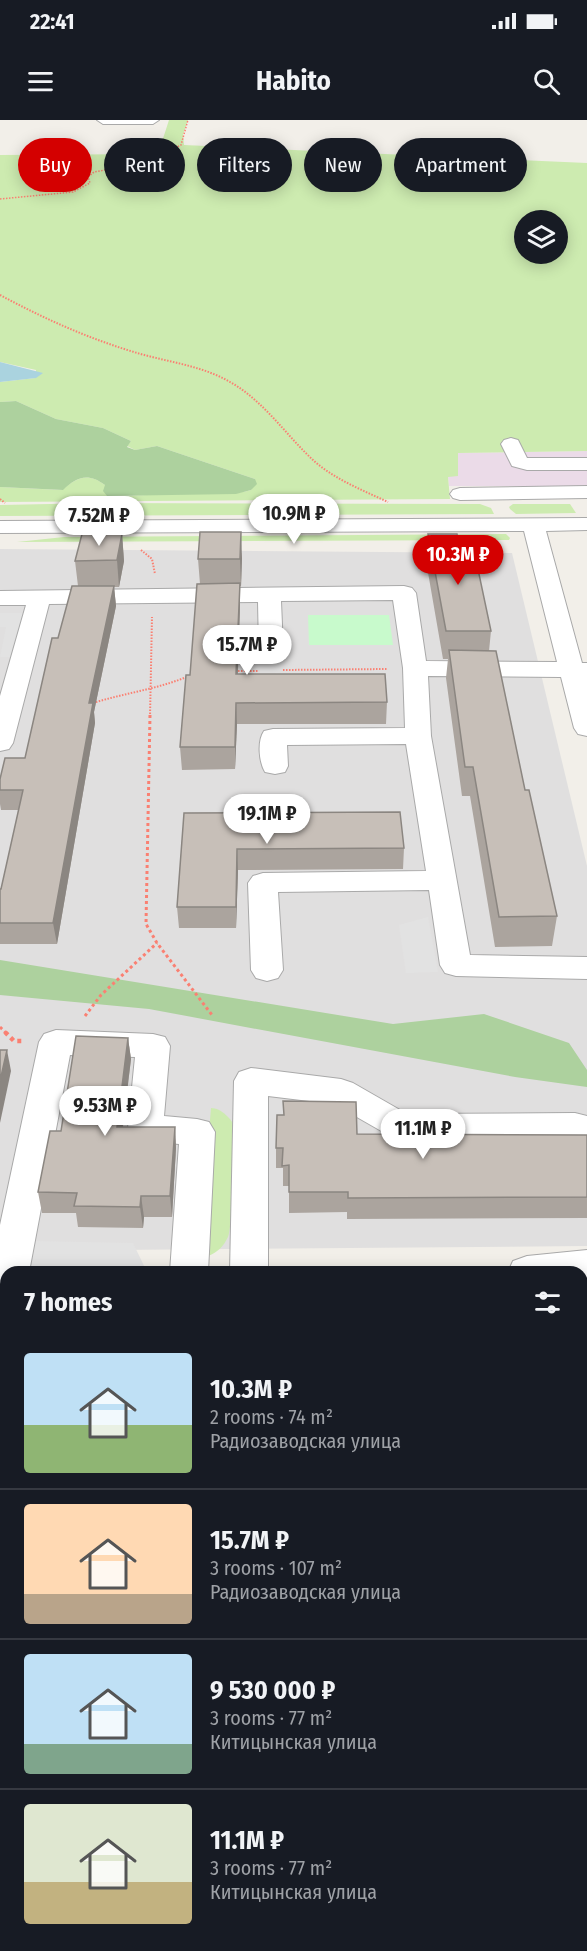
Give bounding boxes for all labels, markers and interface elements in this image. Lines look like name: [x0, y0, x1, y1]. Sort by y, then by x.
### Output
text: 22:41: [30, 8, 74, 35]
icon: menu: [24, 65, 57, 98]
text: Habito: [256, 65, 331, 97]
icon: search: [530, 65, 563, 98]
chip: Buy: [18, 138, 92, 192]
chip: Rent: [104, 138, 185, 192]
chip: Filters: [197, 138, 292, 192]
chip: New: [304, 138, 382, 192]
chip: Apartment: [394, 138, 527, 192]
map controls: [514, 210, 568, 264]
button: layers: [514, 210, 568, 264]
pin: 10.9M ₽: [239, 494, 349, 545]
pin: 7.52M ₽: [44, 496, 154, 547]
text: 10.9M ₽: [262, 501, 326, 525]
text: 7.52M ₽: [68, 503, 130, 527]
pin: 10.3M ₽: [403, 535, 513, 586]
text: 10.3M ₽: [426, 542, 490, 566]
pin: 15.7M ₽: [192, 625, 302, 676]
text: 15.7M ₽: [217, 632, 277, 656]
pin: 19.1M ₽: [212, 794, 322, 845]
text: 19.1M ₽: [237, 801, 297, 825]
pin: 9.53M ₽: [50, 1086, 160, 1137]
text: 9.53M ₽: [73, 1093, 137, 1117]
pin: 11.1M ₽: [368, 1109, 478, 1160]
text: 11.1M ₽: [395, 1116, 451, 1140]
icon: filters: [531, 1286, 564, 1319]
text: 7 homes: [24, 1287, 112, 1318]
text: 10.3M ₽: [210, 1374, 292, 1405]
icon: home: [72, 1377, 144, 1449]
text: 2 rooms · 74 m²: [210, 1405, 333, 1429]
text: Радиозаводская улица: [210, 1429, 401, 1453]
text: 15.7M ₽: [210, 1525, 289, 1556]
icon: home: [72, 1528, 144, 1600]
text: 3 rooms · 107 m²: [210, 1556, 342, 1580]
text: Радиозаводская улица: [210, 1580, 401, 1604]
text: 9 530 000 ₽: [210, 1675, 335, 1706]
icon: home: [72, 1678, 144, 1750]
text: 3 rooms · 77 m²: [210, 1706, 332, 1730]
text: Китицынская улица: [210, 1730, 377, 1754]
text: 11.1M ₽: [210, 1825, 284, 1856]
icon: home: [72, 1828, 144, 1900]
text: 3 rooms · 77 m²: [210, 1856, 332, 1880]
text: Китицынская улица: [210, 1880, 377, 1904]

